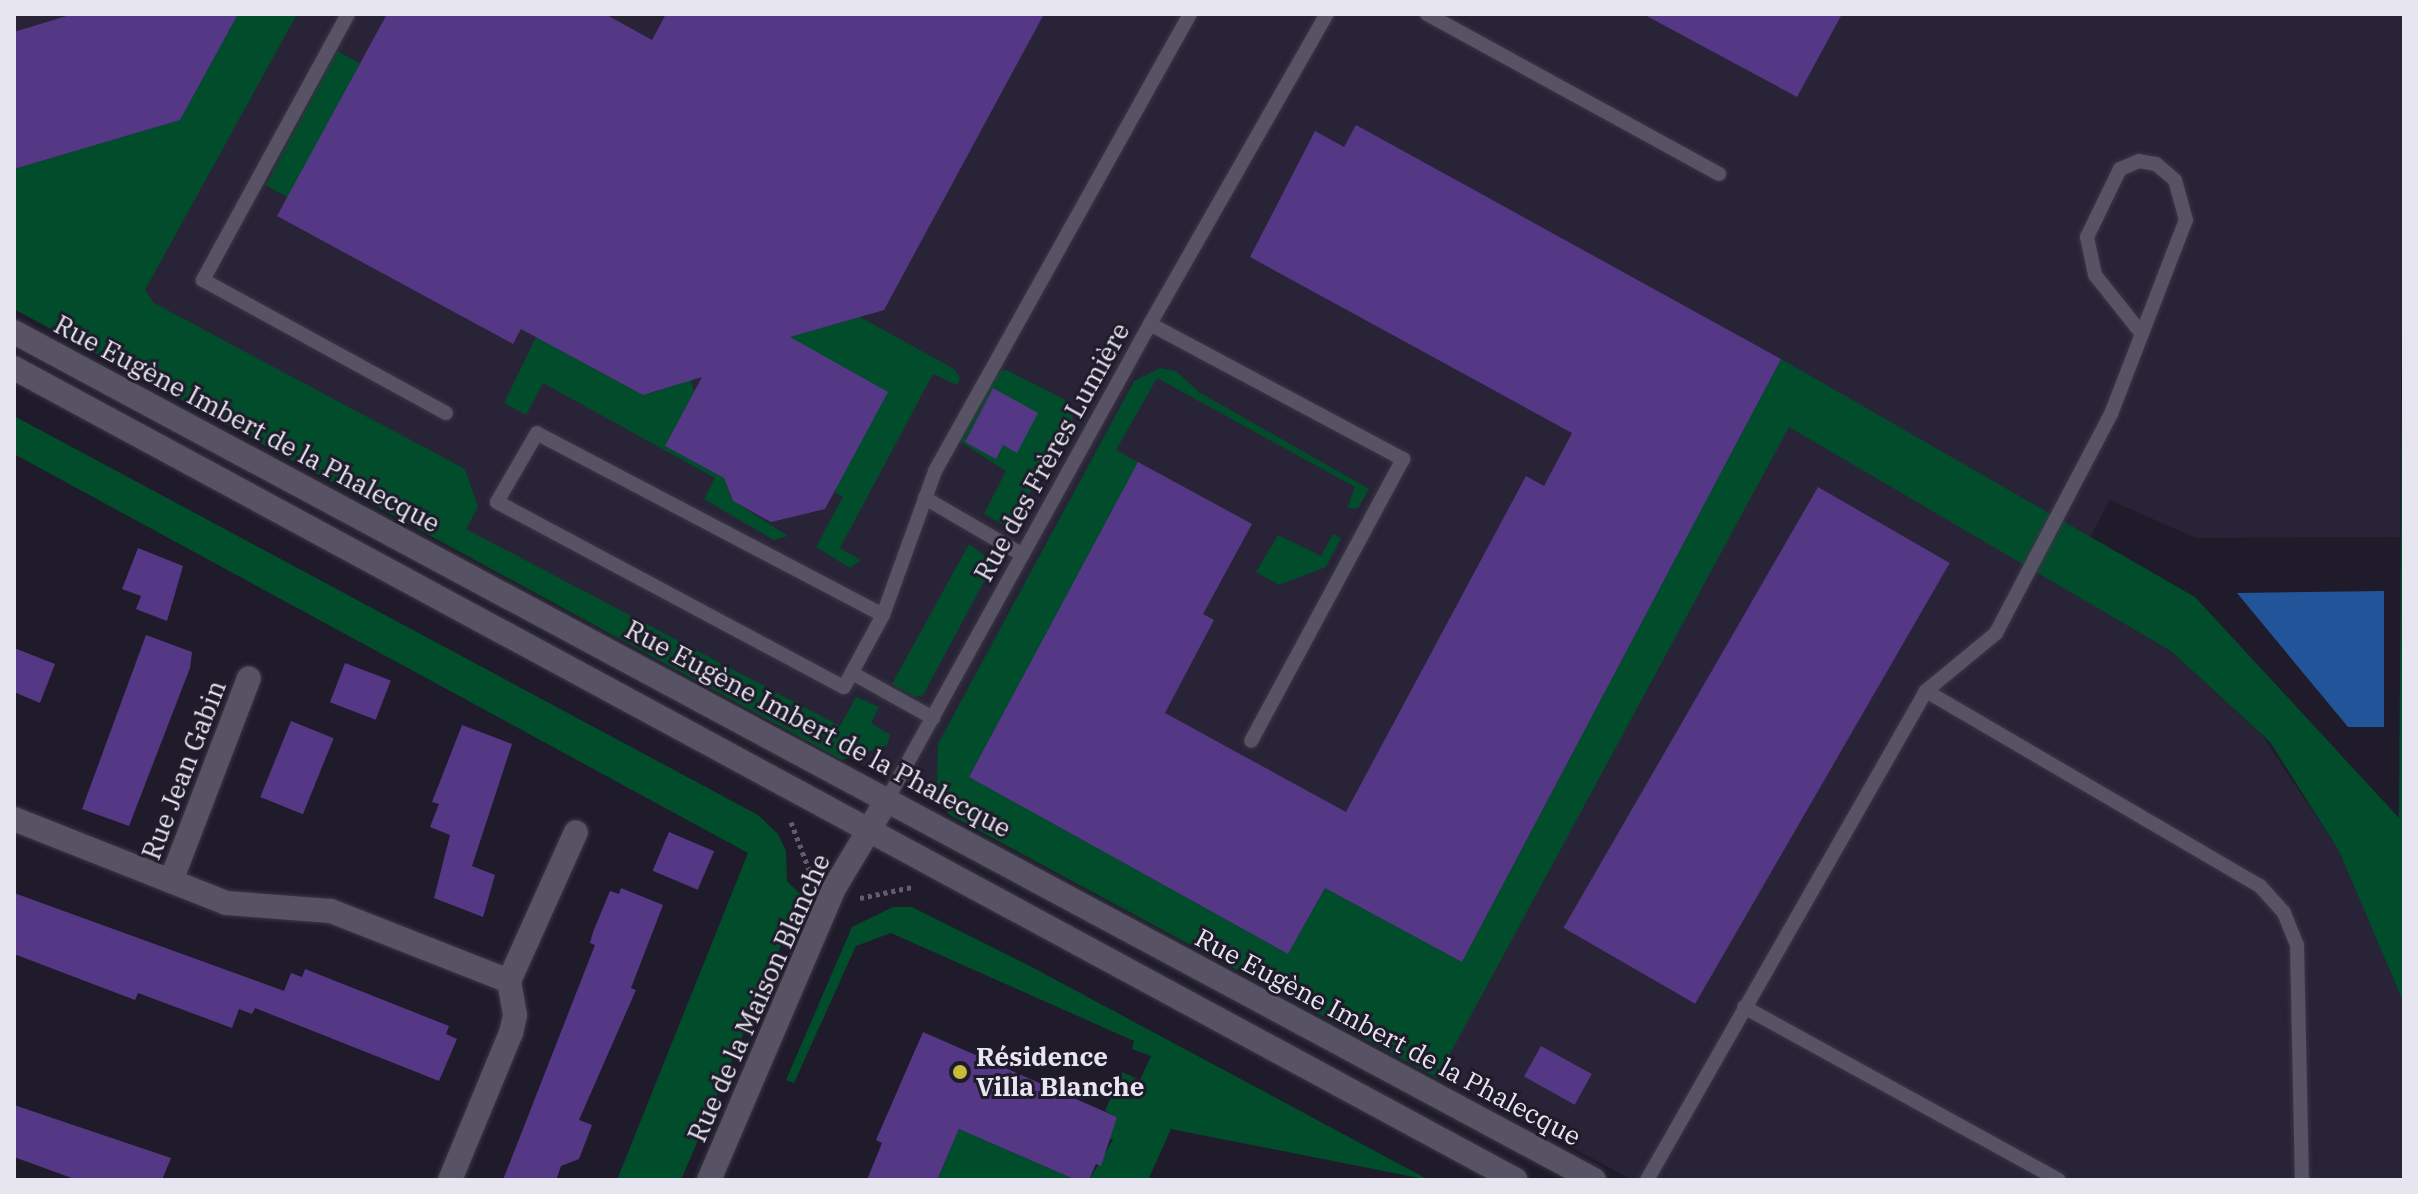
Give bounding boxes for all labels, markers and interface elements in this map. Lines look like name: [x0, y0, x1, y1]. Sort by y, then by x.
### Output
street label: Rue Eugène Imbert de la Phalecque: [49, 309, 445, 539]
street label: Rue des Frères Lumière: [968, 317, 1136, 587]
street label: Rue Eugène Imbert de la Phalecque: [620, 614, 1016, 844]
street label: Rue Jean Gabin: [136, 676, 232, 864]
street label: Rue de la Maison Blanche: [681, 849, 837, 1147]
street label: Rue Eugène Imbert de la Phalecque: [1190, 922, 1586, 1152]
place label: Résidence Villa Blanche: [976, 1041, 1144, 1102]
marker: Résidence Villa Blanche: [951, 1063, 969, 1081]

